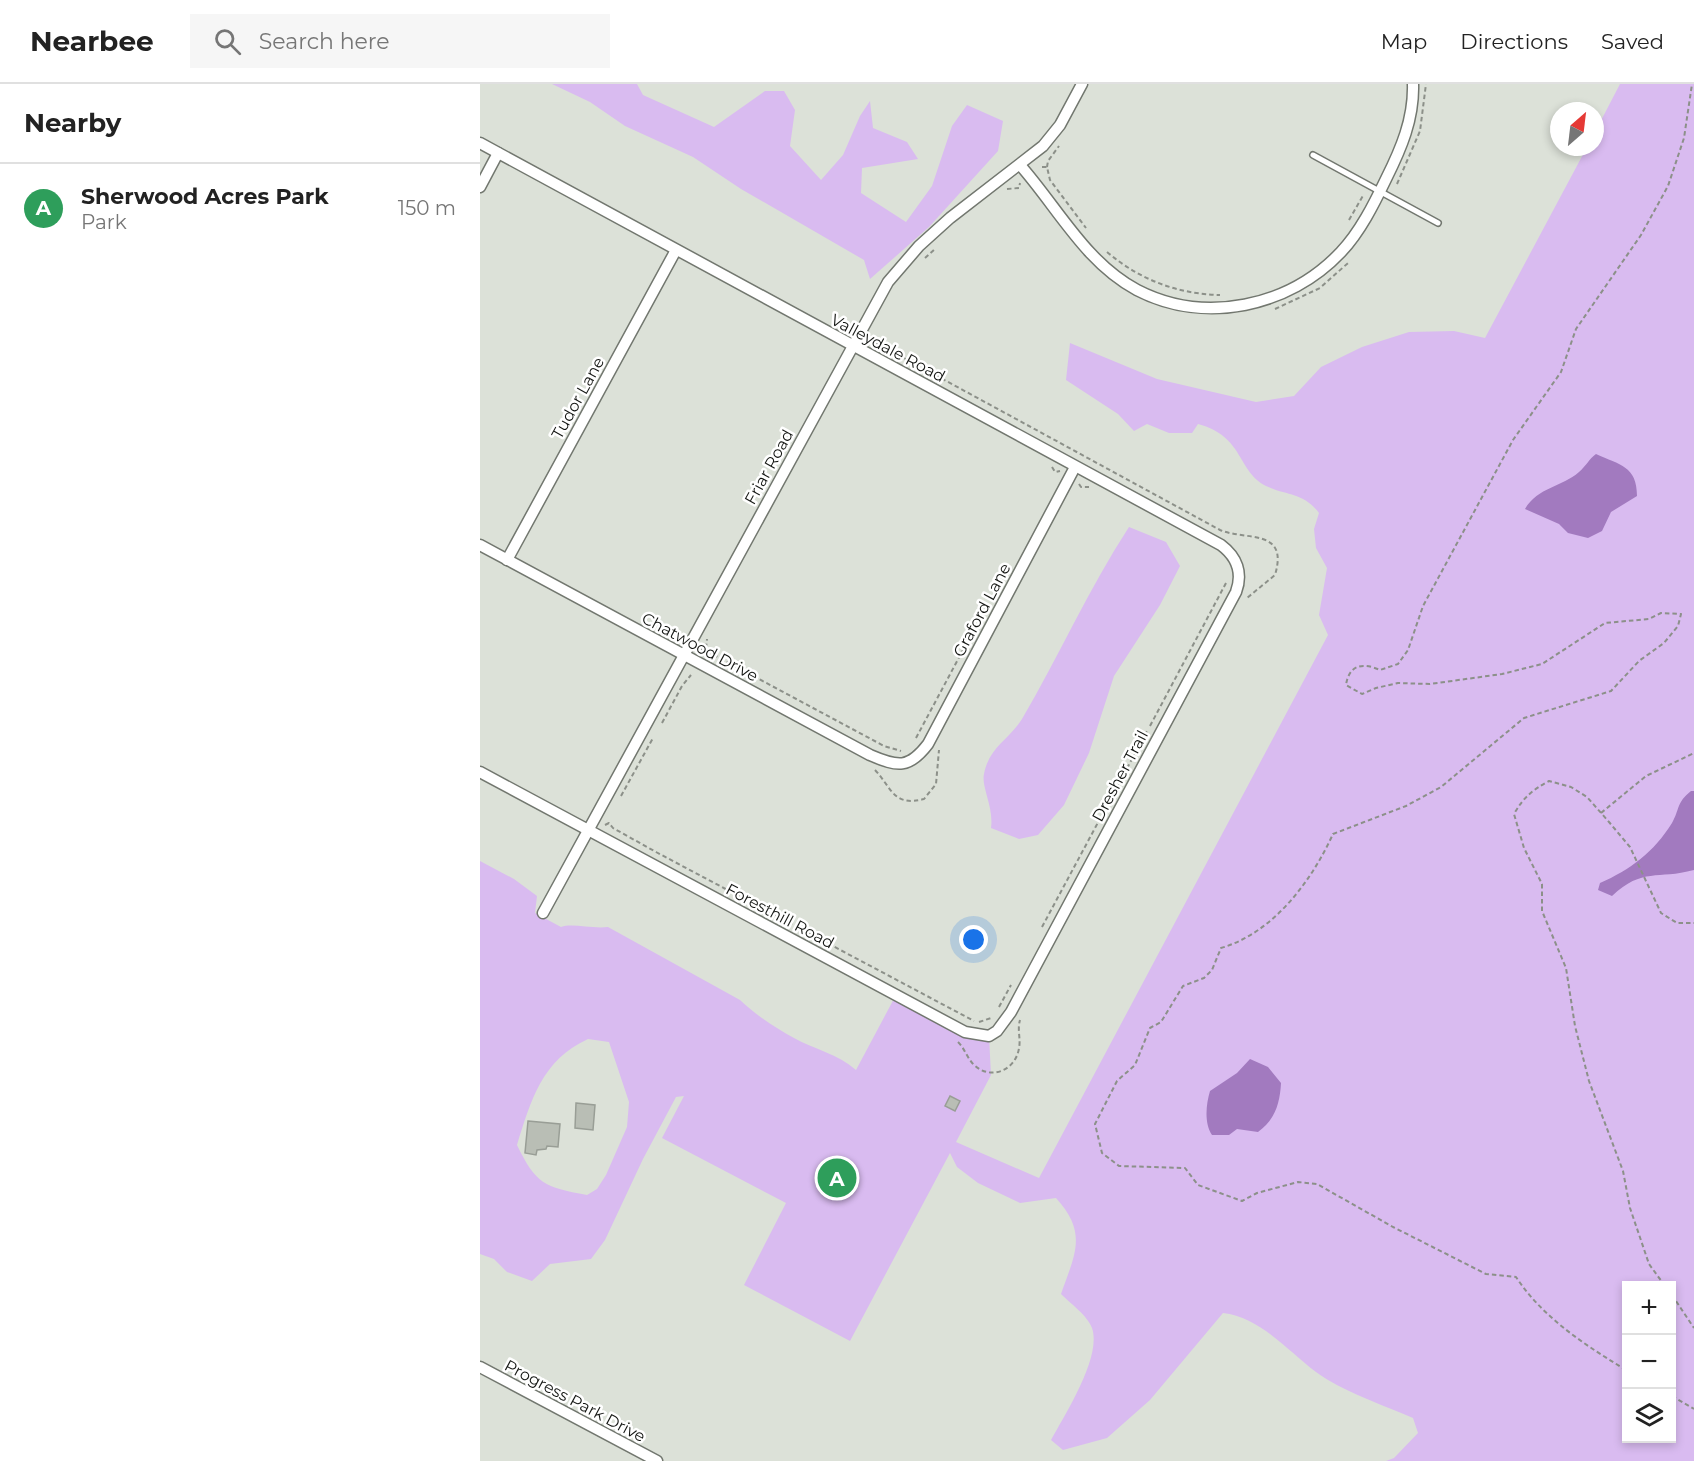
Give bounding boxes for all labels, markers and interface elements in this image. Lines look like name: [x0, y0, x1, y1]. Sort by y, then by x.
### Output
search box: [190, 14, 610, 68]
text: Nearbee: [30, 24, 154, 58]
icon: search: [211, 25, 244, 58]
text: Search here: [259, 28, 390, 55]
text: Map: [1381, 29, 1427, 54]
text: Directions: [1460, 29, 1568, 54]
text: Saved: [1601, 29, 1664, 54]
north arrow: [1550, 102, 1604, 156]
text: Nearby: [24, 107, 121, 139]
text: Sherwood Acres Park: [81, 183, 329, 210]
text: A: [36, 196, 51, 220]
text: 150 m: [398, 196, 456, 220]
text: Park: [81, 210, 127, 234]
street label: Valleydale Road: [828, 310, 948, 386]
street label: Tudor Lane: [548, 354, 608, 442]
street label: Friar Road: [741, 426, 797, 508]
street label: Graford Lane: [949, 560, 1015, 660]
street label: Chatwood Drive: [639, 608, 761, 686]
street label: Dresher Trail: [1088, 727, 1152, 825]
street label: Foresthill Road: [723, 879, 837, 953]
your location: [959, 925, 988, 954]
pin: A: [818, 1156, 856, 1200]
map controls: [1622, 1281, 1676, 1443]
button: +: [1622, 1281, 1676, 1335]
button: −: [1622, 1335, 1676, 1389]
street label: Progress Park Drive: [501, 1356, 649, 1446]
button: layers: [1622, 1389, 1676, 1443]

